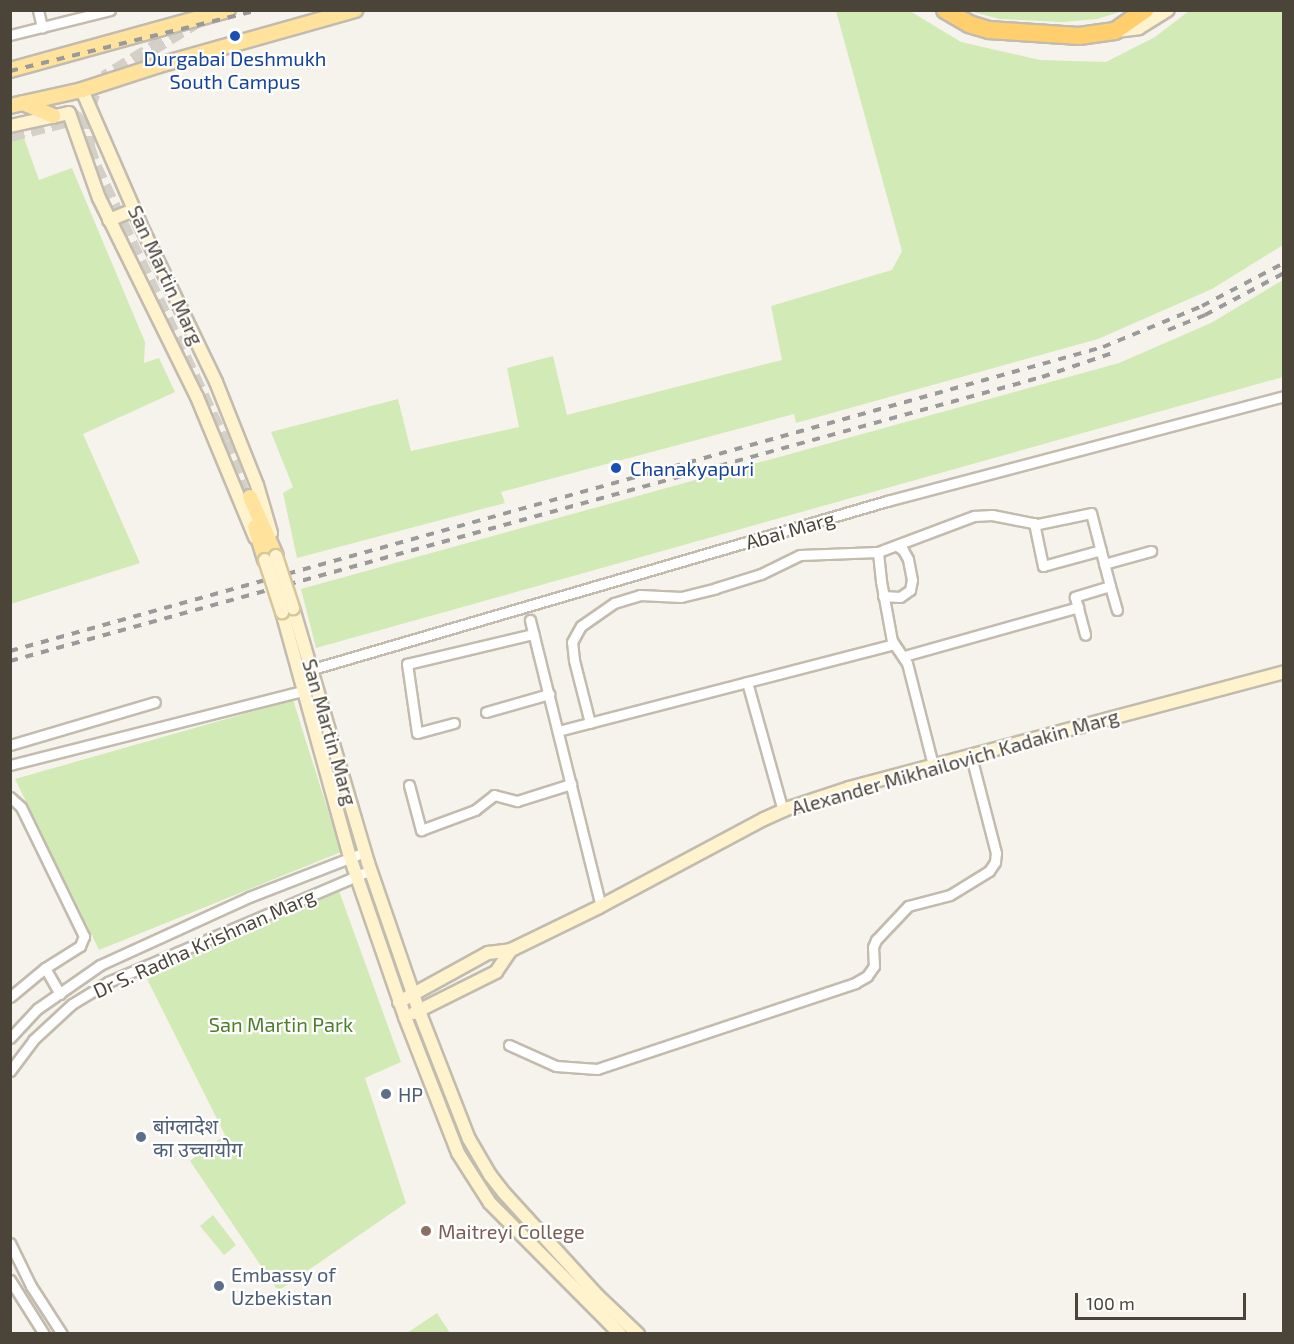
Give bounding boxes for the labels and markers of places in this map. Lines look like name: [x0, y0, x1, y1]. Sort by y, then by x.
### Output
marker: Durgabai Deshmukh South Campus: [226, 27, 244, 45]
place label: Durgabai Deshmukh South Campus: [144, 47, 326, 94]
place label: Chanakyapuri: [630, 456, 754, 480]
marker: Chanakyapuri: [607, 459, 625, 477]
place label: HP: [398, 1082, 423, 1106]
marker: HP: [379, 1087, 393, 1101]
place label: बांग्लादेश का उच्चायोग: [153, 1114, 242, 1161]
marker: बांग्लादेश का उच्चायोग: [134, 1130, 148, 1144]
place label: Maitreyi College: [438, 1219, 585, 1243]
marker: Maitreyi College: [419, 1224, 433, 1238]
place label: Embassy of Uzbekistan: [231, 1262, 336, 1309]
marker: Embassy of Uzbekistan: [212, 1279, 226, 1293]

